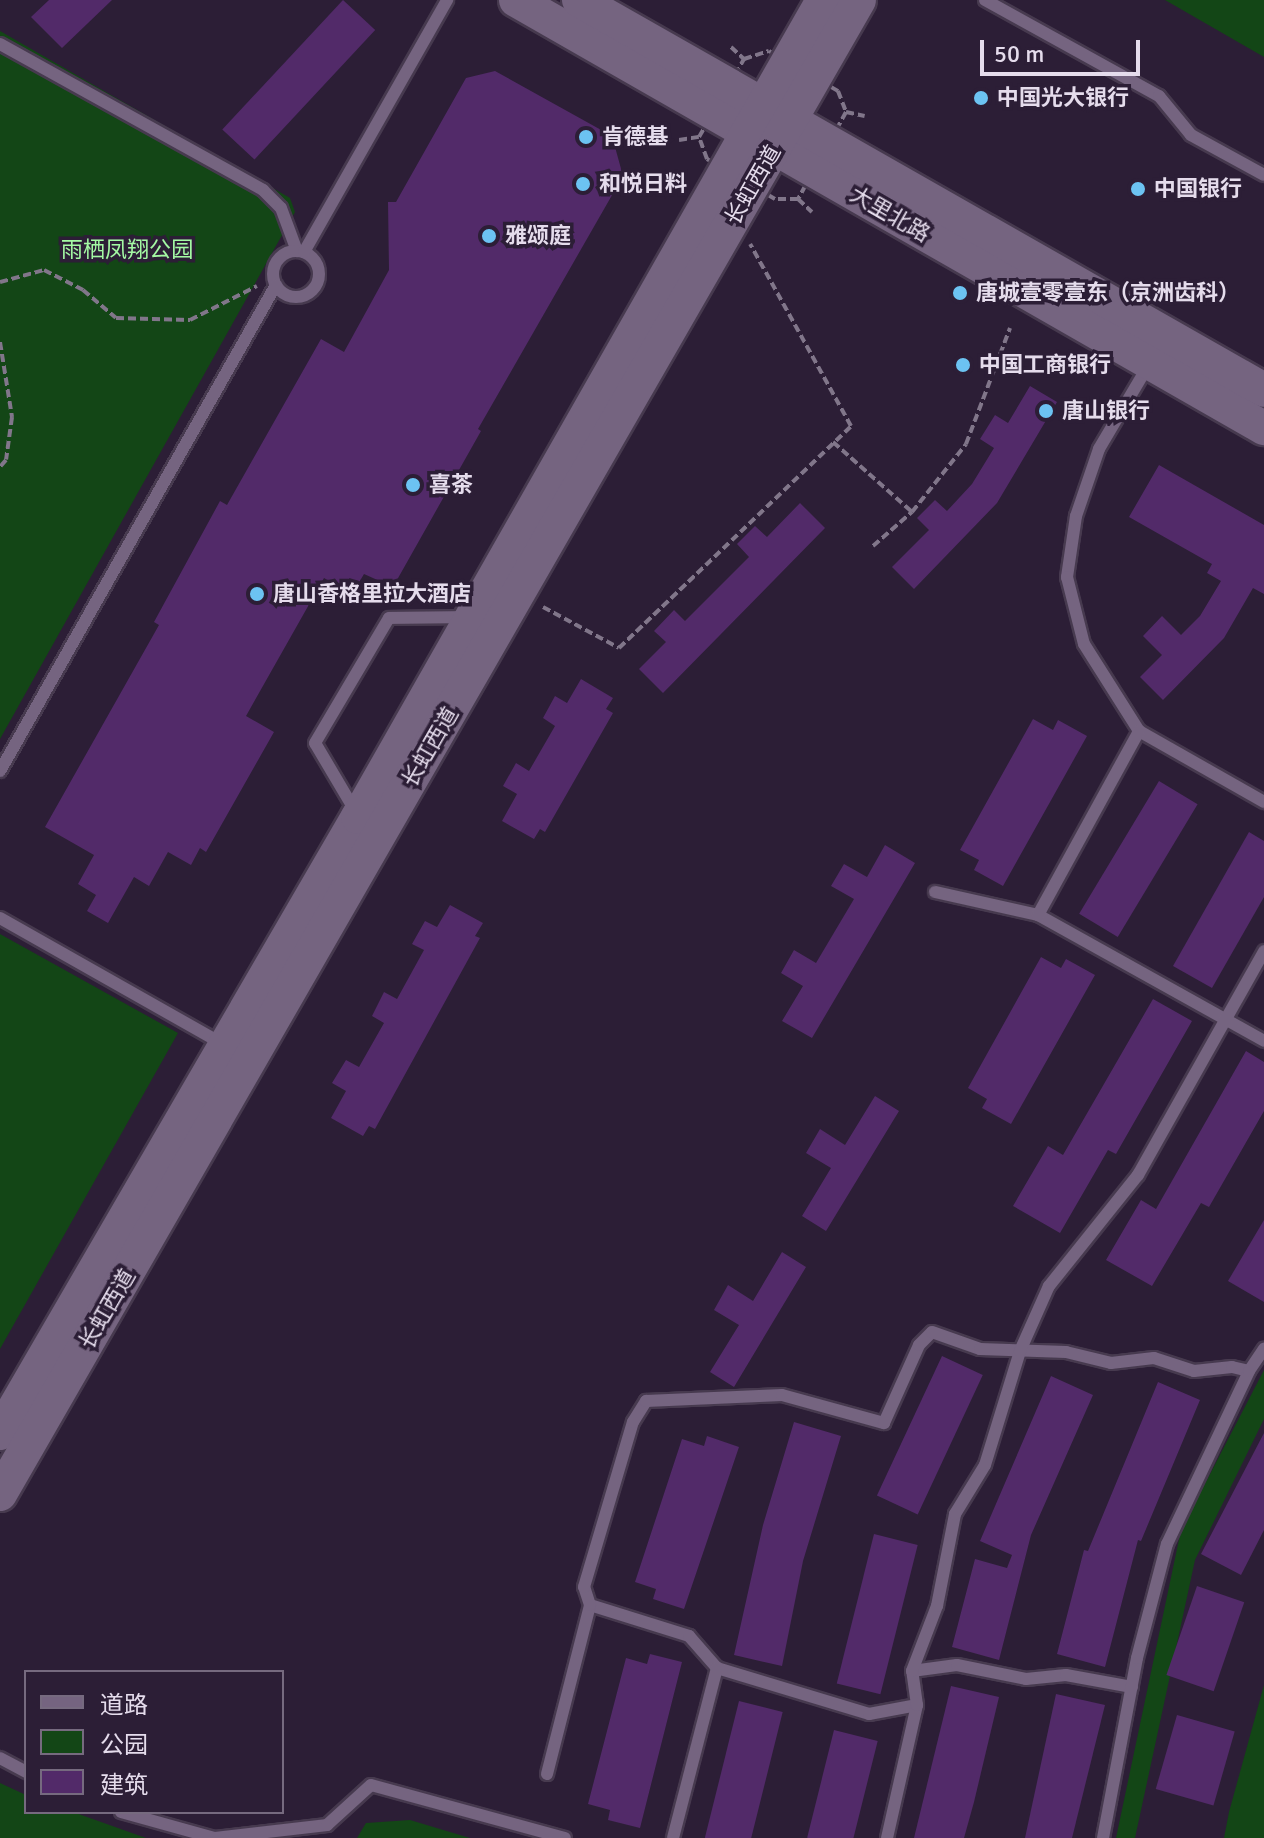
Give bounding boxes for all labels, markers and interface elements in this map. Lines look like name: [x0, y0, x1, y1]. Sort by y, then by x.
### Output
scale bar: [984, 24, 1144, 74]
text: 50 m: [994, 39, 1044, 69]
place label: 中国光大银行: [997, 85, 1129, 111]
marker: 中国光大银行: [972, 89, 990, 107]
place label: 肯德基: [602, 124, 668, 150]
marker: 肯德基: [577, 128, 595, 146]
street label: 长虹西道: [720, 140, 786, 230]
place label: 和悦日料: [599, 171, 687, 197]
marker: 和悦日料: [574, 175, 592, 193]
place label: 中国银行: [1154, 176, 1242, 202]
marker: 中国银行: [1129, 180, 1147, 198]
street label: 大里北路: [845, 181, 935, 247]
place label: 雅颂庭: [505, 223, 571, 249]
marker: 雅颂庭: [480, 227, 498, 245]
park label: 雨栖凤翔公园: [61, 237, 193, 263]
place label: 唐城壹零壹东（京洲齿科）: [976, 280, 1240, 306]
marker: 唐城壹零壹东（京洲齿科）: [951, 284, 969, 302]
place label: 中国工商银行: [979, 352, 1111, 378]
marker: 中国工商银行: [954, 356, 972, 374]
place label: 唐山银行: [1062, 398, 1150, 424]
marker: 唐山银行: [1037, 402, 1055, 420]
place label: 喜茶: [429, 472, 473, 498]
marker: 喜茶: [404, 476, 422, 494]
place label: 唐山香格里拉大酒店: [273, 581, 471, 607]
marker: 唐山香格里拉大酒店: [248, 585, 266, 603]
street label: 长虹西道: [397, 702, 463, 792]
street label: 长虹西道: [74, 1264, 140, 1354]
legend: [24, 1670, 284, 1814]
text: 道路: [100, 1690, 148, 1720]
text: 公园: [100, 1730, 148, 1760]
text: 建筑: [100, 1770, 148, 1800]

